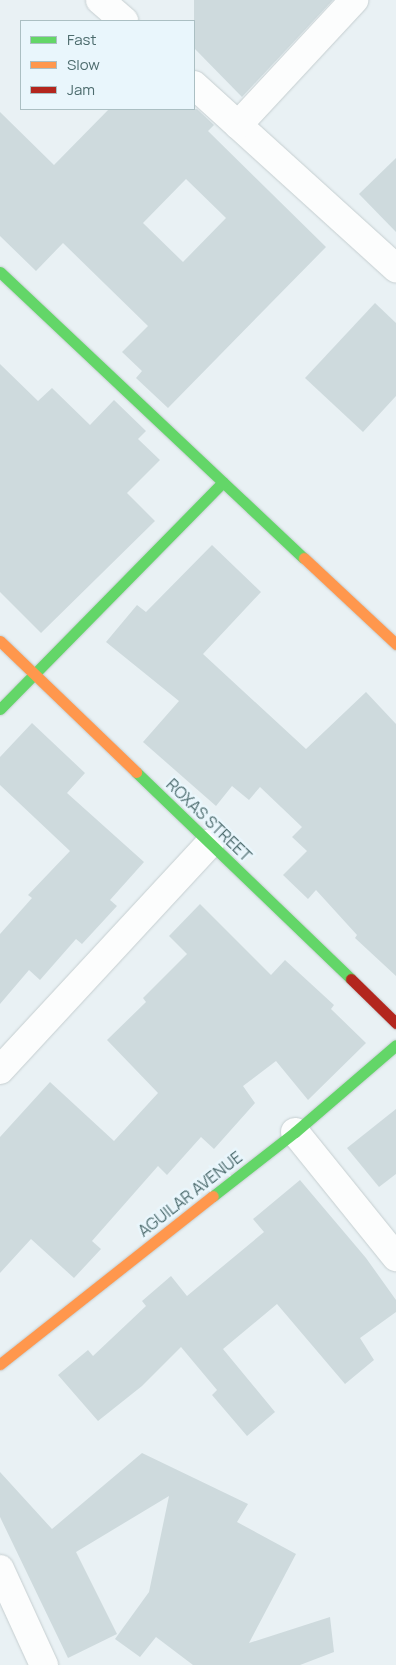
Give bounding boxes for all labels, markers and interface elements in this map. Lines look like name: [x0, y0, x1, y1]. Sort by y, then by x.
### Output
legend: [20, 20, 195, 110]
text: Fast: [67, 29, 96, 50]
text: Slow: [67, 54, 100, 75]
text: Jam: [67, 79, 95, 100]
street label: ROXAS STREET: [163, 775, 255, 865]
street label: AGUILAR AVENUE: [134, 1147, 246, 1241]

